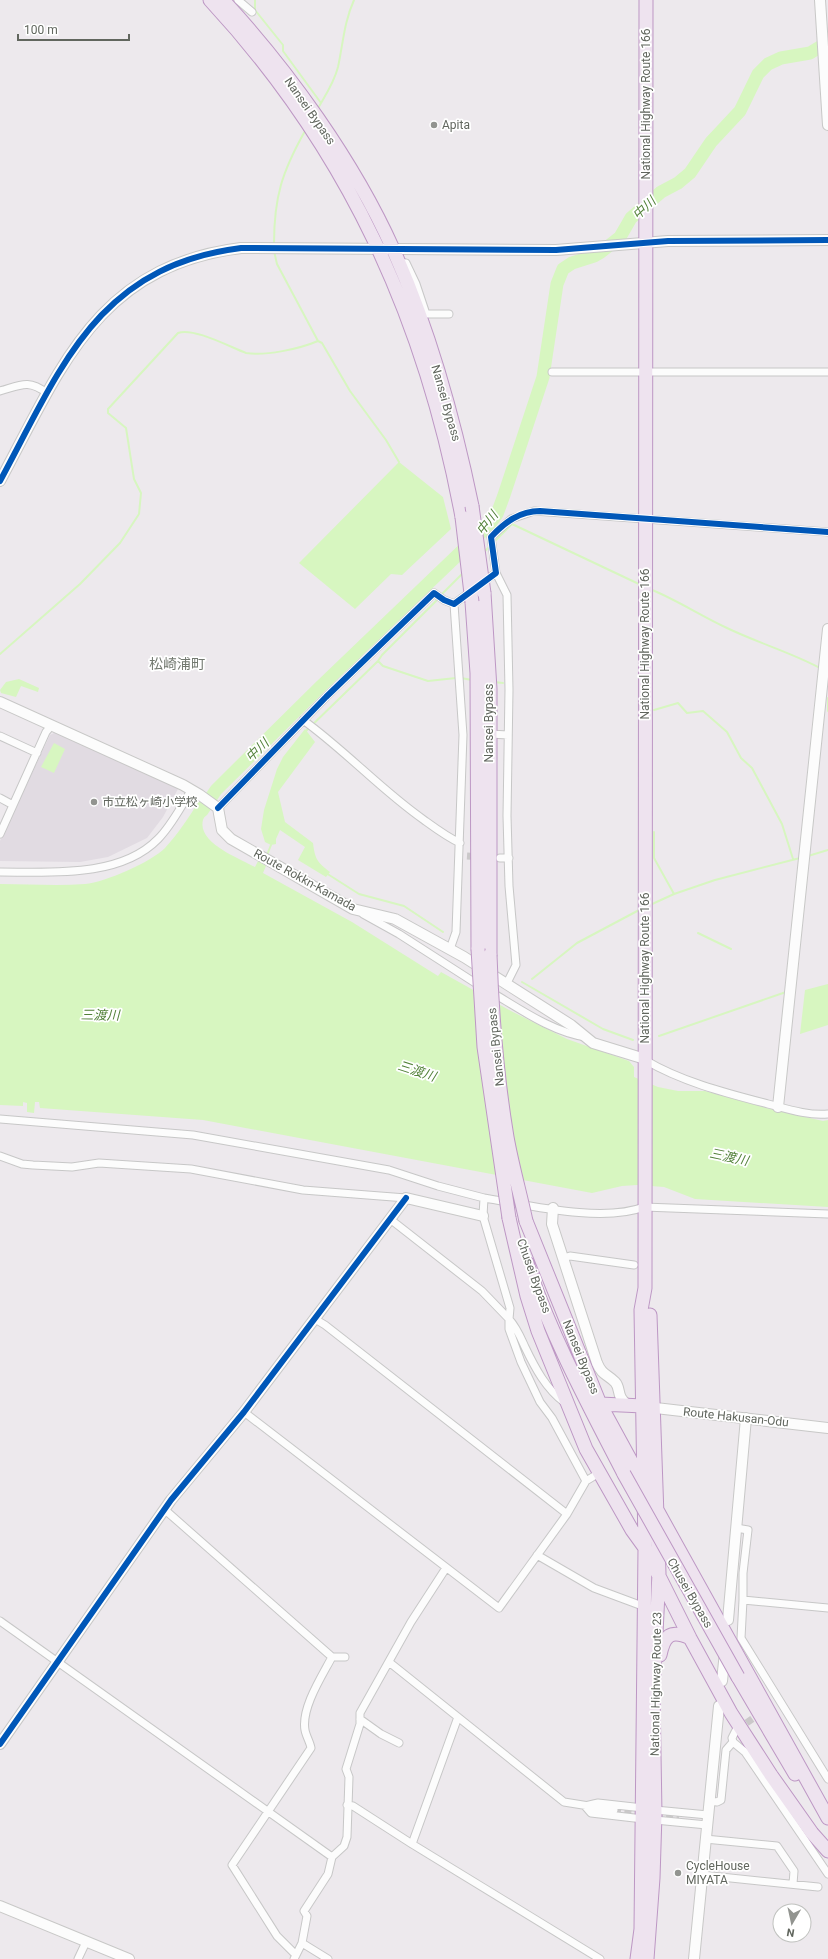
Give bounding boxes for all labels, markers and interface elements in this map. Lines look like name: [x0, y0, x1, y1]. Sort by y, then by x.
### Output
scale bar: [18, 16, 129, 42]
text: 100 m: [24, 23, 58, 37]
street label: National Highway Route 166: [639, 28, 653, 180]
street label: Nansei Bypass: [282, 75, 338, 147]
place label: Apita: [442, 118, 470, 132]
marker: Apita: [429, 120, 439, 130]
water label: 中川: [629, 192, 660, 222]
street label: Nansei Bypass: [428, 363, 464, 443]
water label: 中川: [473, 507, 502, 538]
street label: National Highway Route 166: [638, 568, 652, 720]
district label: 松崎浦町: [149, 656, 205, 672]
street label: Nansei Bypass: [482, 684, 496, 762]
water label: 中川: [242, 734, 273, 764]
place label: 市立松ヶ崎小学校: [102, 795, 198, 809]
marker: 市立松ヶ崎小学校: [89, 797, 99, 807]
street label: Route Rokkn-Kamada: [251, 846, 359, 914]
street label: National Highway Route 166: [638, 892, 652, 1044]
water label: 三渡川: [80, 1007, 122, 1023]
street label: Nansei Bypass: [485, 1007, 507, 1087]
water label: 三渡川: [396, 1058, 440, 1085]
water label: 三渡川: [708, 1146, 752, 1169]
street label: Chusei Bypass: [514, 1237, 554, 1315]
street label: Nansei Bypass: [560, 1318, 602, 1396]
street label: Route Hakusan-Odu: [682, 1404, 790, 1430]
street label: Chusei Bypass: [664, 1556, 716, 1630]
street label: National Highway Route 23: [648, 1612, 664, 1756]
place label: CycleHouse MIYATA: [686, 1859, 750, 1887]
marker: CycleHouse MIYATA: [673, 1868, 683, 1878]
north arrow: [772, 1903, 812, 1943]
text: N: [785, 1925, 795, 1939]

